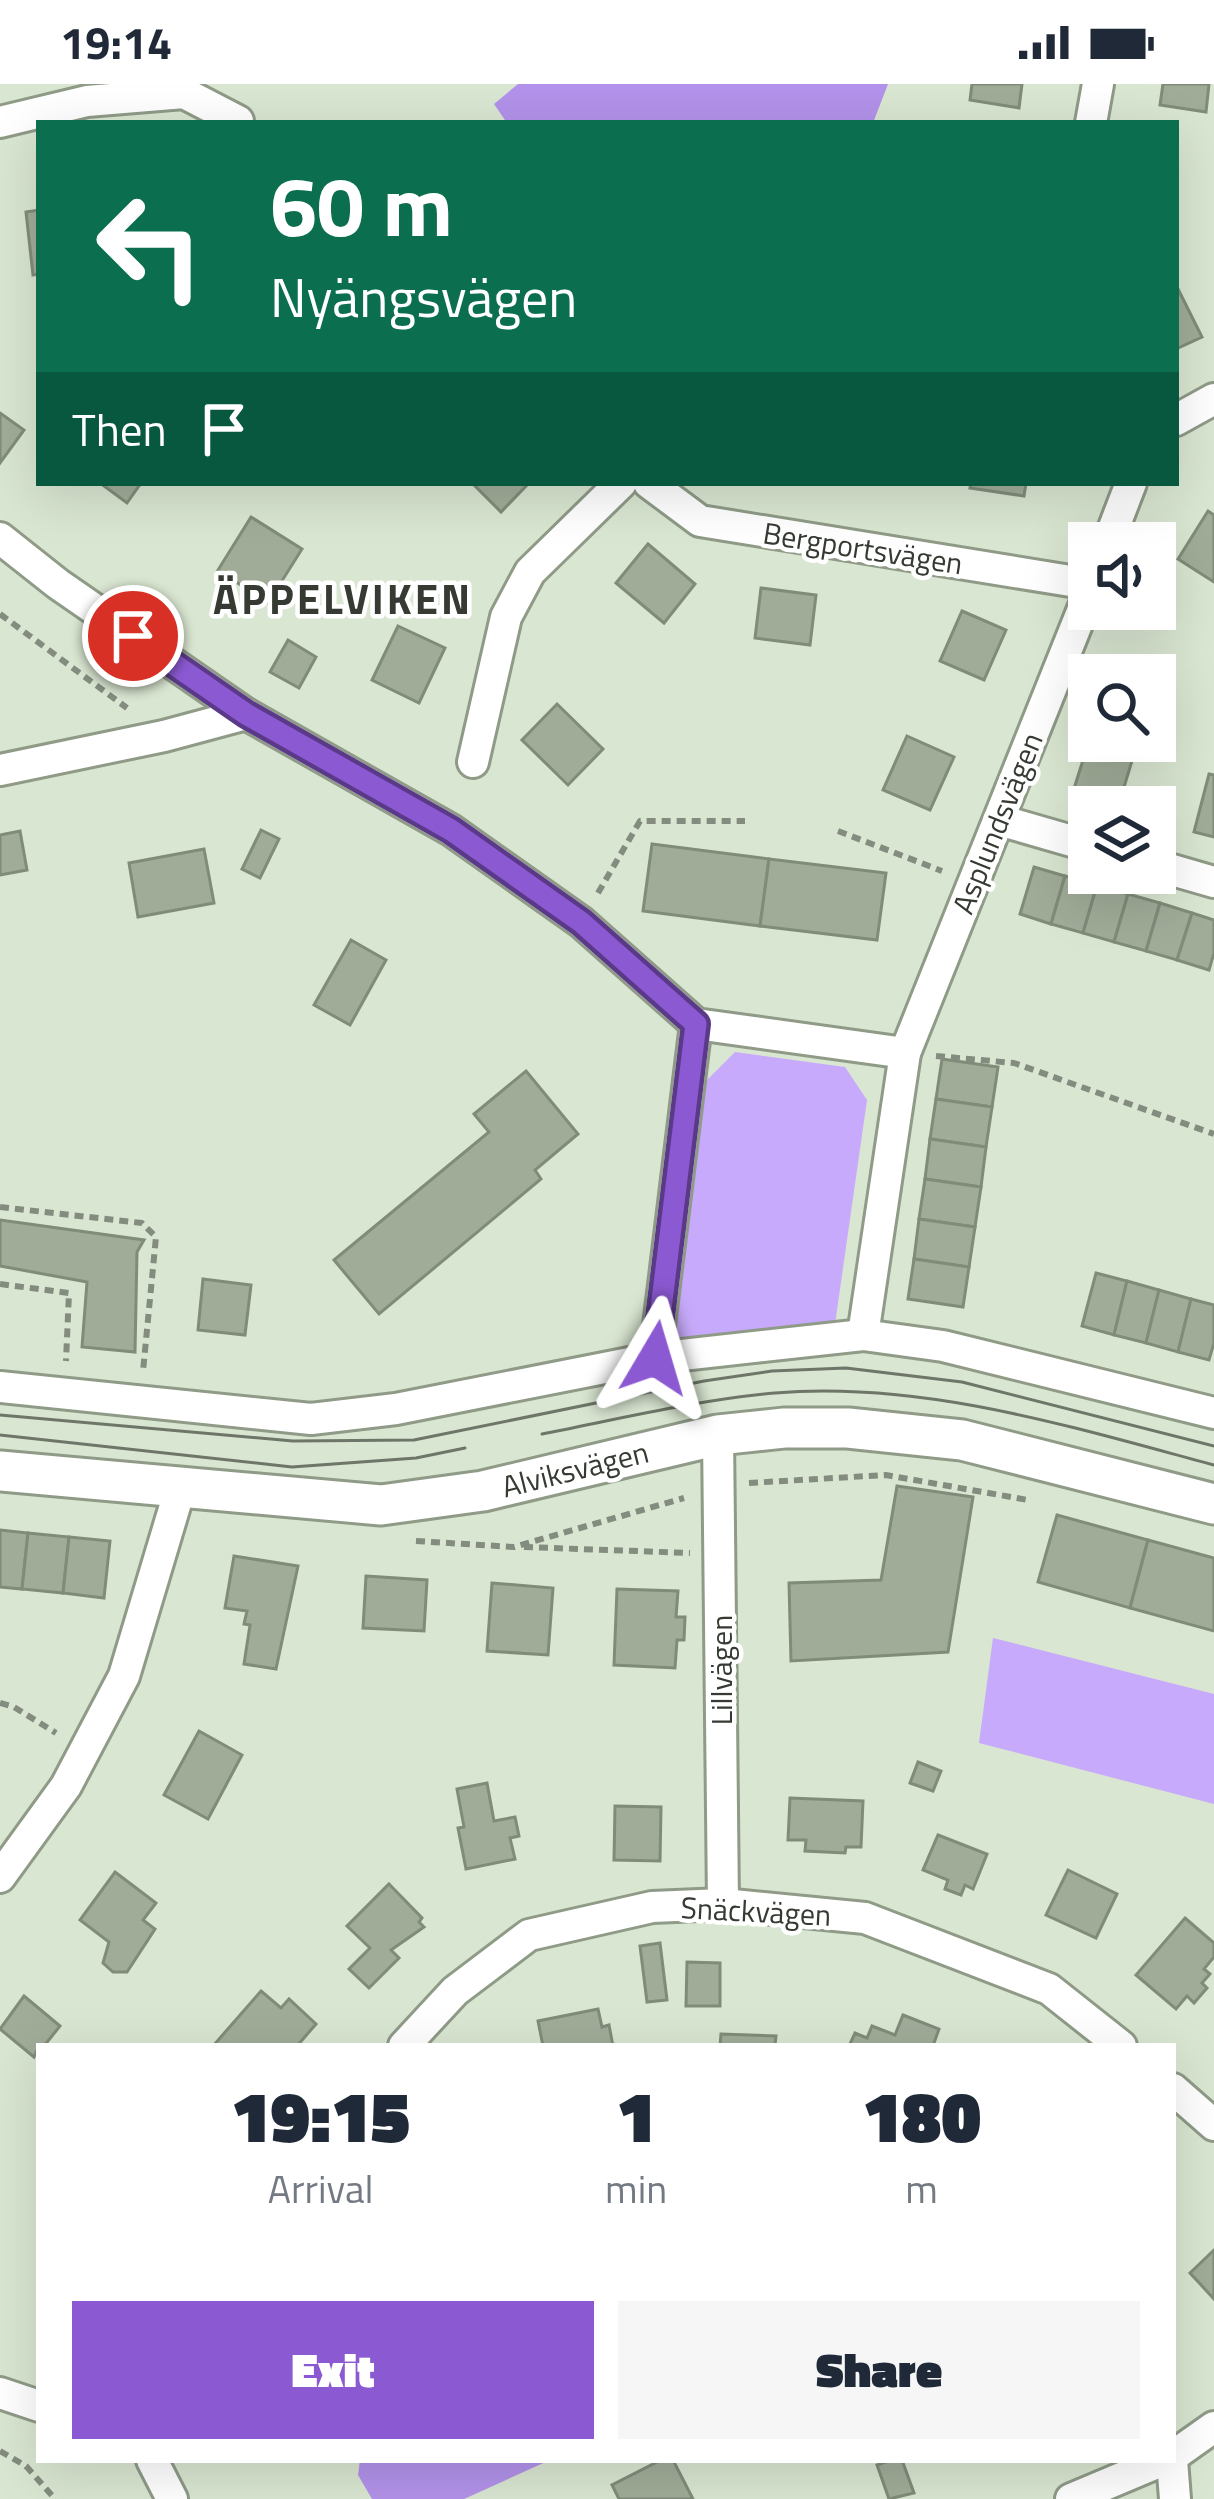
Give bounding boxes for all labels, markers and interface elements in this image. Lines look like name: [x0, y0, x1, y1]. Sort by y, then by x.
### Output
text: 19:14: [60, 8, 172, 76]
text: 60 m: [270, 141, 453, 269]
icon: left: [72, 168, 228, 324]
text: Nyängsvägen: [270, 256, 577, 338]
text: Then: [72, 395, 167, 463]
icon: arrive: [191, 396, 257, 462]
street label: Bergportsvägen: [760, 510, 966, 586]
map controls: [1068, 522, 1176, 894]
button: sound: [1068, 522, 1176, 630]
district label: ÄPPELVIKEN: [213, 566, 473, 630]
pin: [82, 585, 184, 687]
icon: arrive: [100, 603, 166, 669]
button: search: [1068, 654, 1176, 762]
street label: Asplundsvägen: [940, 725, 1054, 921]
button: layers: [1068, 786, 1176, 894]
position arrow: [592, 1295, 718, 1421]
street label: Alviksvägen: [497, 1429, 653, 1509]
street label: Lillvägen: [698, 1615, 744, 1725]
street label: Snäckvägen: [680, 1884, 832, 1938]
text: 19:15: [231, 2060, 410, 2170]
text: 1: [616, 2060, 656, 2170]
text: 180: [862, 2060, 981, 2170]
text: Arrival: [268, 2159, 373, 2218]
text: min: [605, 2159, 667, 2218]
text: m: [905, 2159, 938, 2218]
button: Exit: [72, 2301, 594, 2439]
button: Share: [618, 2301, 1140, 2439]

